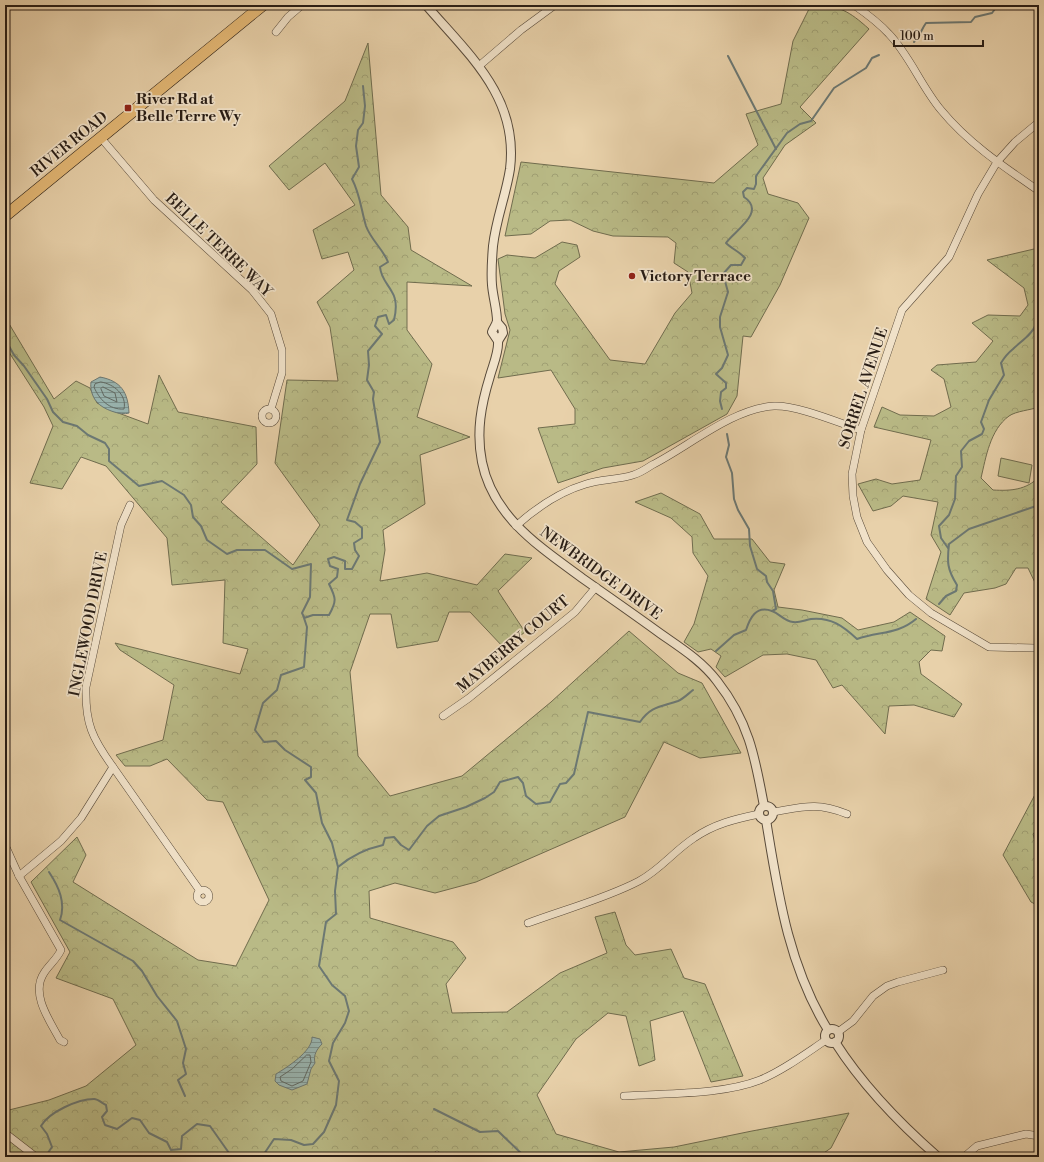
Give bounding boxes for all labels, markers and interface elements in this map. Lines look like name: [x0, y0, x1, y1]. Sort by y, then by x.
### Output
scale bar: [894, 22, 983, 48]
text: 100 m: [900, 29, 934, 44]
place label: River Rd at Belle Terre Wy: [136, 90, 242, 126]
marker: River Rd at Belle Terre Wy: [123, 103, 133, 113]
street label: RIVER ROAD: [27, 108, 112, 181]
street label: BELLE TERRE WAY: [160, 189, 277, 302]
place label: Victory Terrace: [639, 267, 751, 286]
marker: Victory Terrace: [627, 271, 637, 281]
street label: SORREL AVENUE: [835, 325, 892, 451]
street label: NEWBRIDGE DRIVE: [536, 523, 665, 624]
street label: INGLEWOOD DRIVE: [65, 550, 112, 698]
street label: MAYBERRY COURT: [453, 591, 574, 697]

